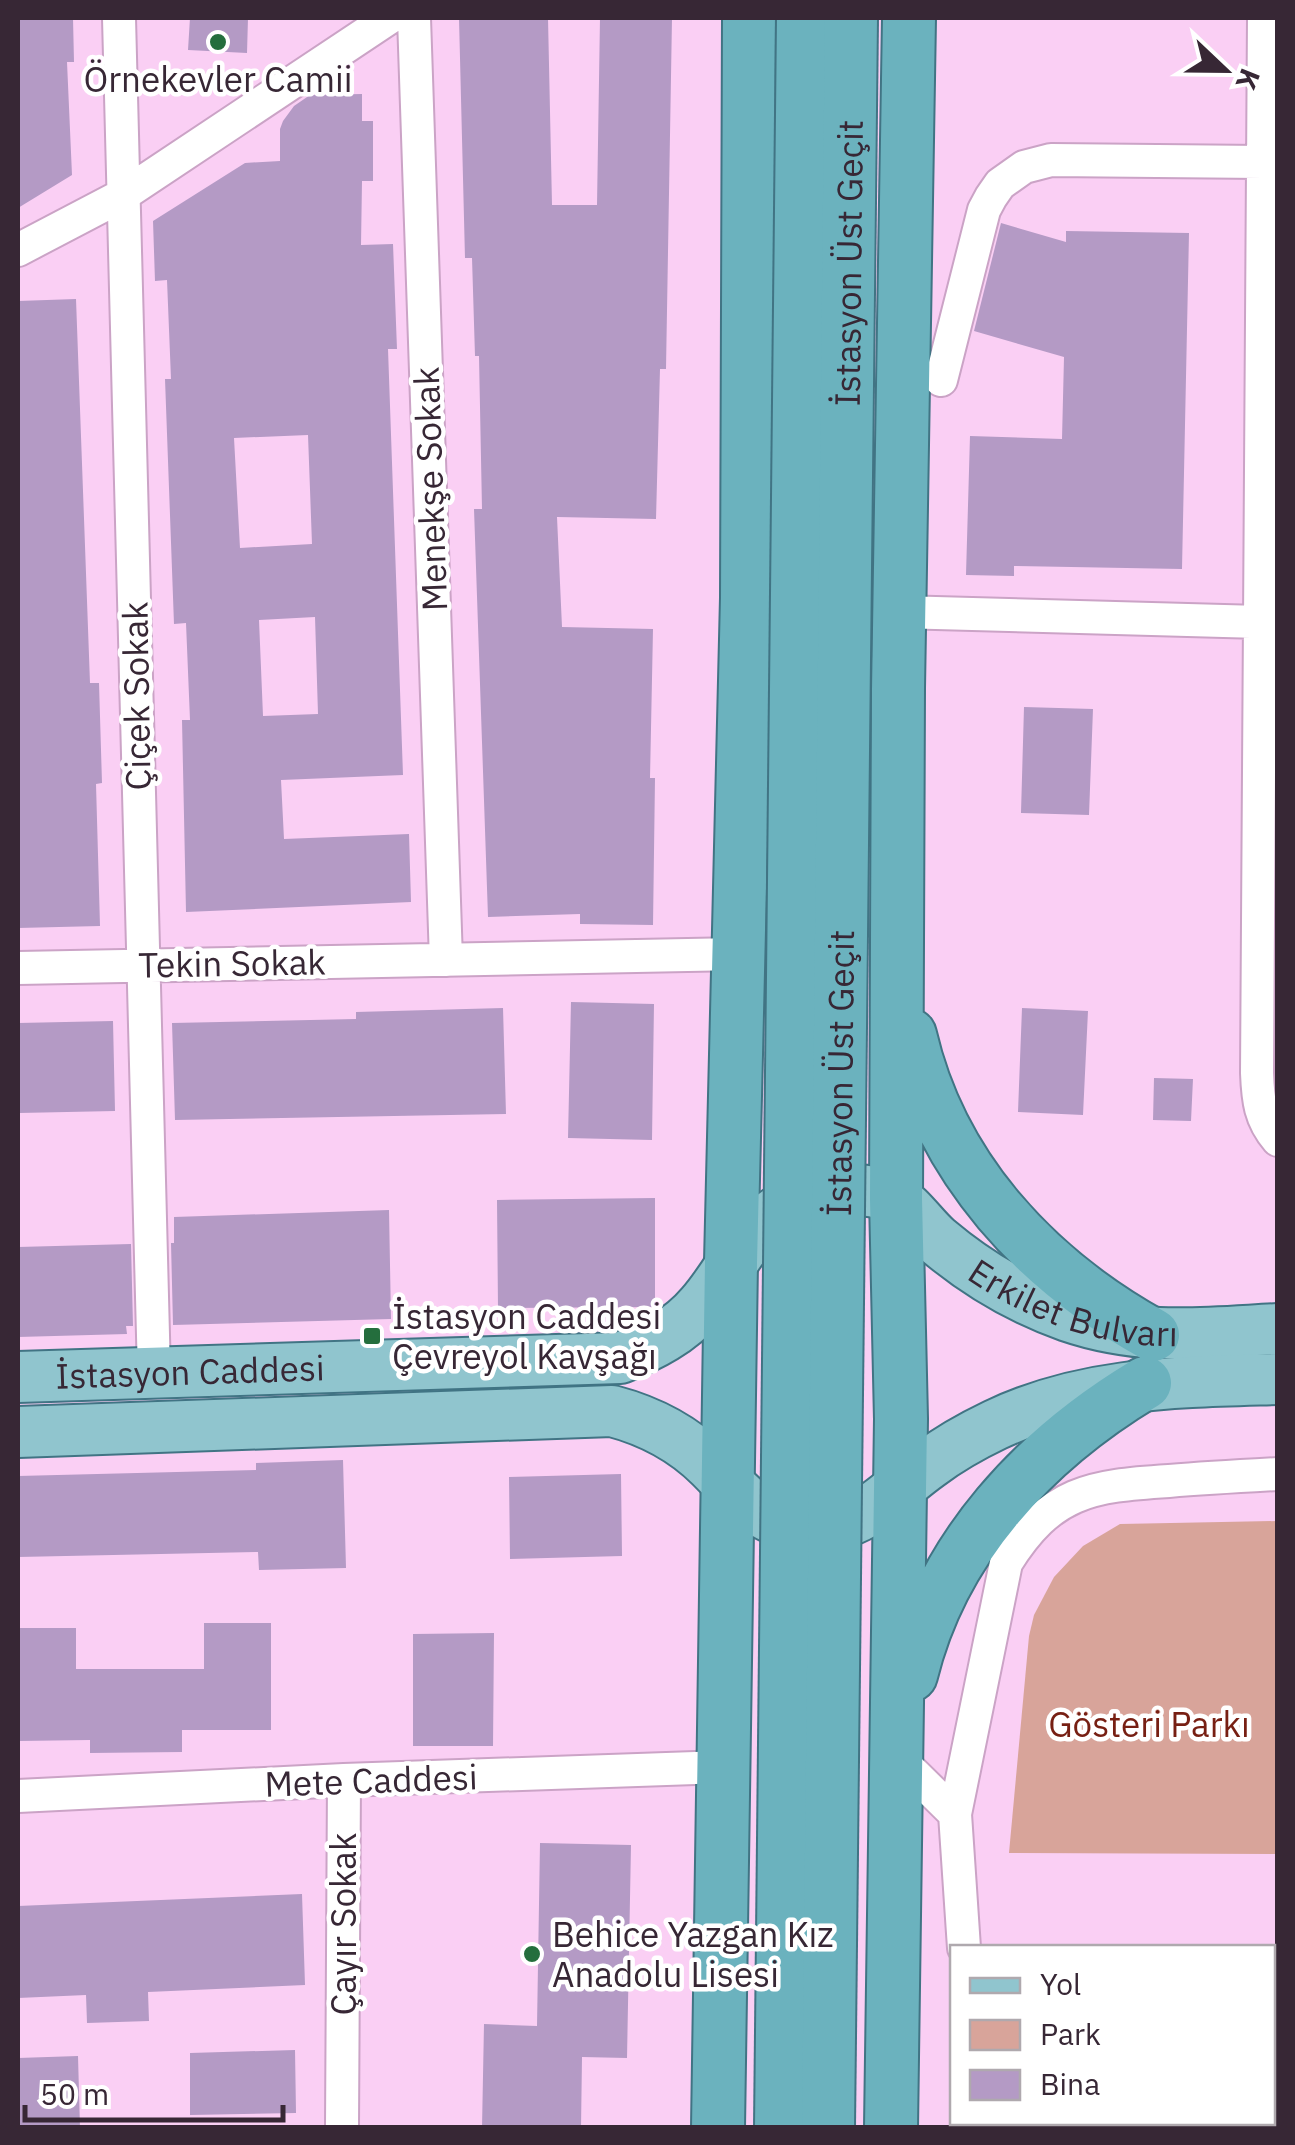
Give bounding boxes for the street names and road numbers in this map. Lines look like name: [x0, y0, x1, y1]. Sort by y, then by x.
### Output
street label: İstasyon Üst Geçit: [824, 120, 873, 407]
street label: Menekşe Sokak: [403, 366, 457, 612]
street label: Çiçek Sokak: [111, 601, 161, 791]
street label: İstasyon Üst Geçit: [815, 930, 864, 1217]
street label: Tekin Sokak: [138, 938, 326, 988]
street label: Erkilet Bulvarı: [960, 1248, 1178, 1356]
street label: İstasyon Caddesi: [55, 1344, 325, 1399]
street label: Mete Caddesi: [264, 1753, 478, 1807]
street label: Çayır Sokak: [320, 1833, 366, 2015]

